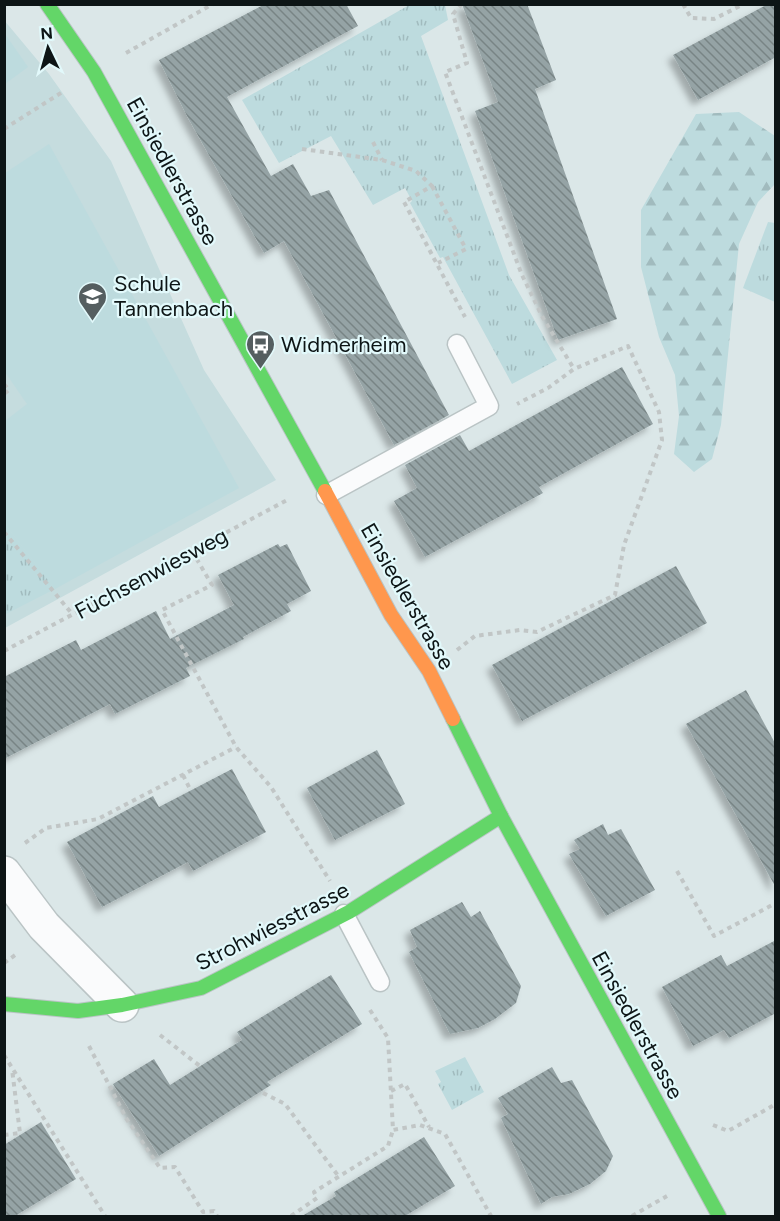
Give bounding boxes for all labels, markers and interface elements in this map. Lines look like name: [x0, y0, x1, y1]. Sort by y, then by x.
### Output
north arrow: [18, 18, 78, 78]
text: N: [40, 24, 54, 44]
street label: Einsiedlerstrasse: [121, 93, 224, 250]
place label: Schule Tannenbach: [114, 270, 233, 322]
school or university icon: Schule Tannenbach: [77, 280, 109, 322]
bus stop icon: Widmerheim: [244, 328, 276, 370]
place label: Widmerheim: [281, 331, 406, 358]
street label: Einsiedlerstrasse: [355, 518, 460, 674]
street label: Füchsenwiesweg: [70, 522, 232, 625]
street label: Strohwiesstrasse: [191, 876, 353, 977]
street label: Einsiedlerstrasse: [586, 947, 689, 1104]

